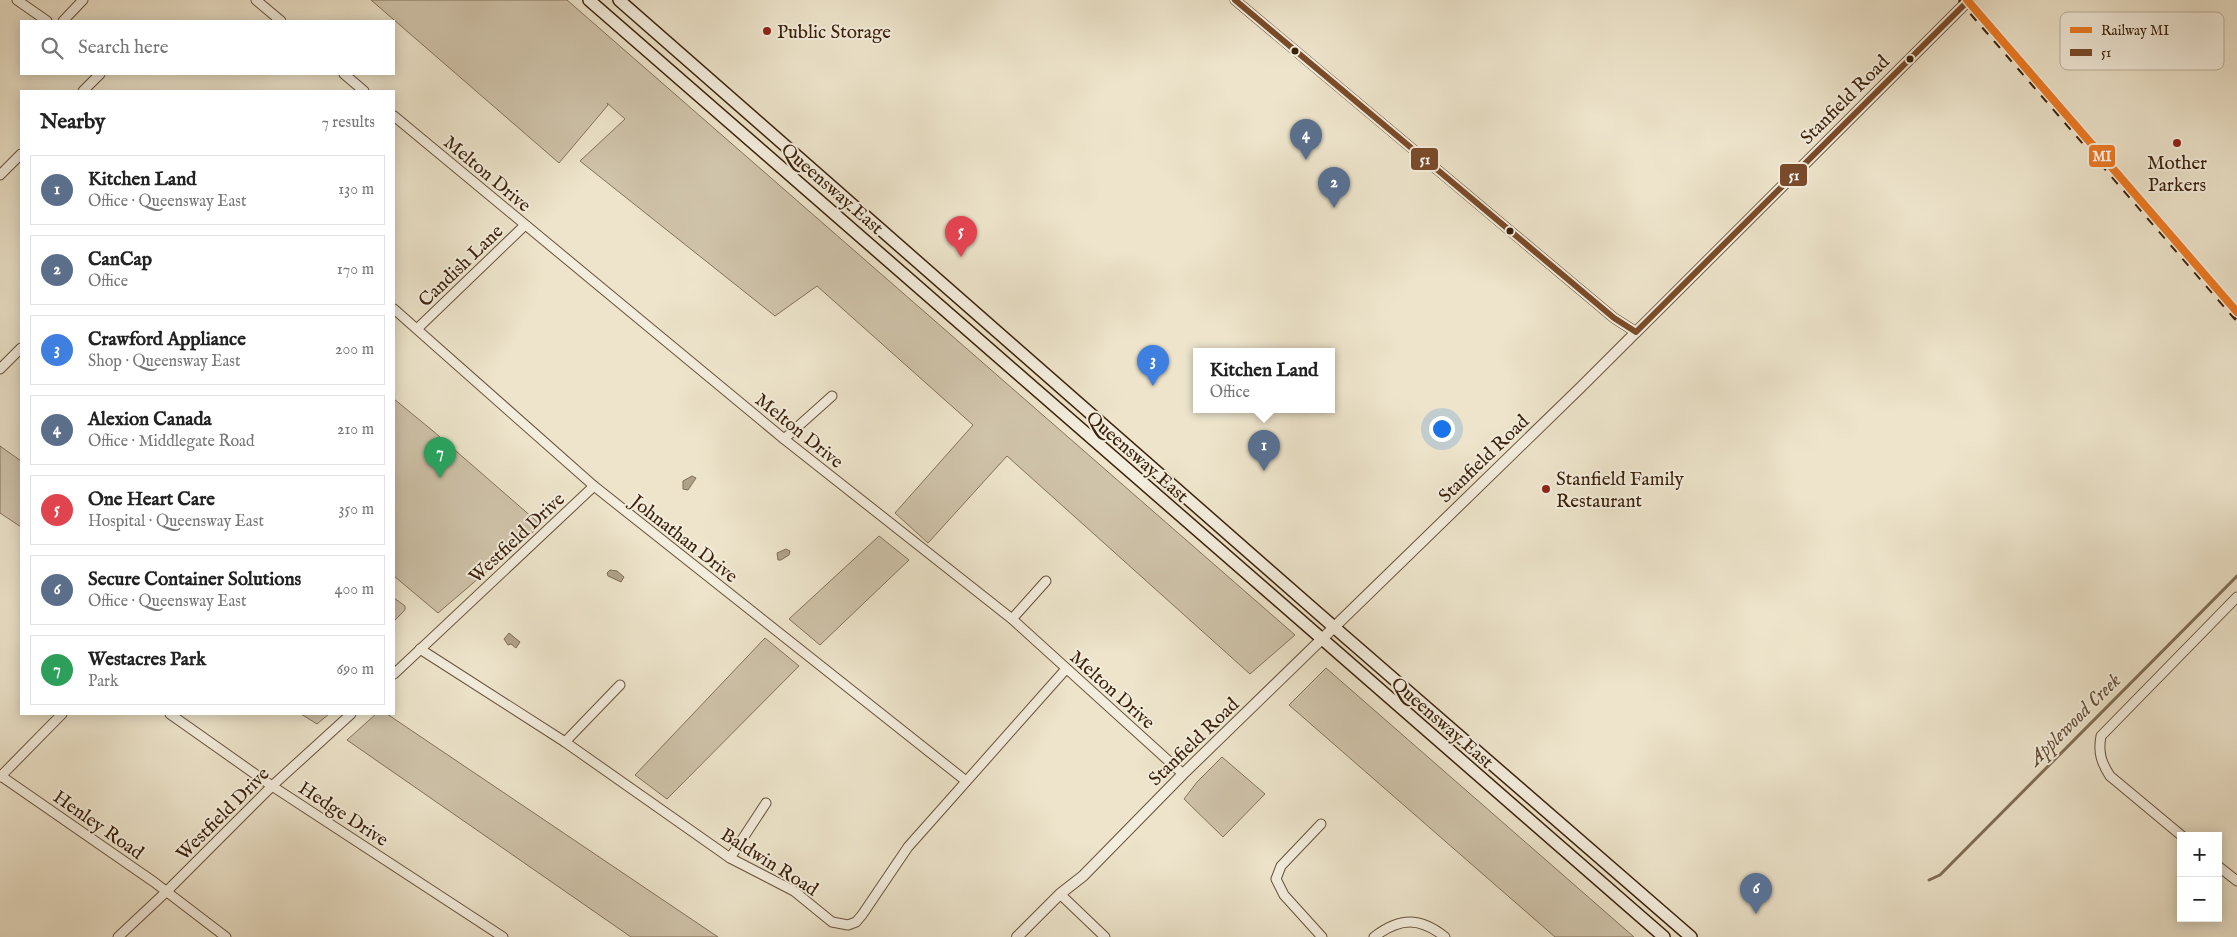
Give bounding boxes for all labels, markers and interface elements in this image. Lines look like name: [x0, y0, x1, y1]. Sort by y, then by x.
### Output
legend: [2060, 12, 2224, 70]
search box: [20, 20, 395, 75]
place label: Public Storage: [777, 21, 891, 45]
text: Railway MI: [2101, 22, 2169, 40]
marker: Public Storage: [761, 25, 773, 37]
icon: search: [38, 34, 66, 62]
text: Search here: [78, 36, 169, 60]
text: 51: [2101, 44, 2111, 62]
unlabelled marker: [1290, 46, 1300, 56]
street label: Stanfield Road: [1796, 50, 1896, 150]
unlabelled marker: [1905, 54, 1915, 64]
text: Nearby: [40, 109, 105, 136]
text: 7 results: [321, 113, 375, 133]
pin: 4: [1290, 119, 1322, 160]
street label: Melton Drive: [438, 131, 536, 218]
marker: Mother Parkers: [2171, 137, 2183, 149]
street label: Queensway East: [775, 138, 888, 241]
line badge: MI: [2088, 144, 2116, 168]
line badge: 51: [1410, 147, 1439, 171]
text: MI: [2092, 148, 2112, 166]
text: 51: [1420, 151, 1430, 169]
place label: Mother Parkers: [2147, 152, 2207, 198]
line badge: 51: [1779, 163, 1808, 187]
pin: 2: [1318, 167, 1350, 208]
text: 51: [1789, 167, 1799, 185]
text: Kitchen Land: [88, 168, 196, 192]
text: 1: [54, 180, 60, 200]
text: 130 m: [338, 180, 374, 200]
text: Office · Queensway East: [88, 192, 246, 212]
pin: 5: [945, 216, 977, 257]
street label: Candish Lane: [414, 220, 509, 313]
unlabelled marker: [1505, 226, 1515, 236]
text: CanCap: [88, 248, 152, 272]
text: 2: [53, 260, 61, 280]
text: 170 m: [337, 260, 374, 280]
text: Office: [88, 272, 128, 292]
text: Crawford Appliance: [88, 328, 246, 352]
text: 3: [54, 340, 60, 360]
text: 200 m: [335, 340, 374, 360]
pin: 3: [1137, 345, 1169, 386]
popup: [1193, 348, 1335, 413]
text: Shop · Queensway East: [88, 352, 240, 372]
text: Kitchen Land: [1210, 359, 1318, 383]
text: Office: [1210, 383, 1250, 403]
street label: Melton Drive: [750, 389, 848, 475]
street label: Queensway East: [1080, 406, 1193, 509]
text: Alexion Canada: [88, 408, 212, 432]
street label: Stanfield Road: [1434, 410, 1535, 509]
your location: [1429, 416, 1455, 442]
text: 4: [53, 420, 61, 440]
text: 210 m: [337, 420, 374, 440]
pin: 1: [1248, 430, 1280, 471]
text: Office · Middlegate Road: [88, 432, 255, 452]
pin: 7: [424, 437, 456, 478]
place label: Stanfield Family Restaurant: [1556, 468, 1685, 514]
marker: Stanfield Family Restaurant: [1540, 483, 1552, 495]
text: One Heart Care: [88, 488, 215, 512]
street label: Westfield Drive: [464, 488, 571, 589]
street label: Johnathan Drive: [624, 489, 742, 589]
text: 5: [54, 500, 60, 520]
text: 350 m: [339, 500, 374, 520]
text: Hospital · Queensway East: [88, 512, 264, 532]
text: Secure Container Solutions: [88, 568, 301, 592]
text: 6: [54, 580, 60, 600]
text: 400 m: [335, 580, 374, 600]
text: Office · Queensway East: [88, 592, 246, 612]
street label: Melton Drive: [1064, 646, 1160, 735]
text: Westacres Park: [88, 648, 206, 672]
text: 7: [53, 660, 61, 680]
text: 690 m: [337, 660, 374, 680]
water label: Applewood Creek: [2022, 669, 2127, 773]
text: Park: [88, 672, 118, 692]
street label: Queensway East: [1385, 672, 1498, 775]
street label: Stanfield Road: [1144, 693, 1245, 792]
street label: Westfield Drive: [172, 762, 275, 866]
street label: Hedge Drive: [293, 777, 393, 853]
street label: Henley Road: [48, 786, 149, 866]
street label: Baldwin Road: [716, 823, 823, 903]
map controls: [2177, 832, 2222, 922]
button: +: [2177, 832, 2222, 877]
pin: 6: [1740, 873, 1772, 914]
button: −: [2177, 877, 2222, 922]

